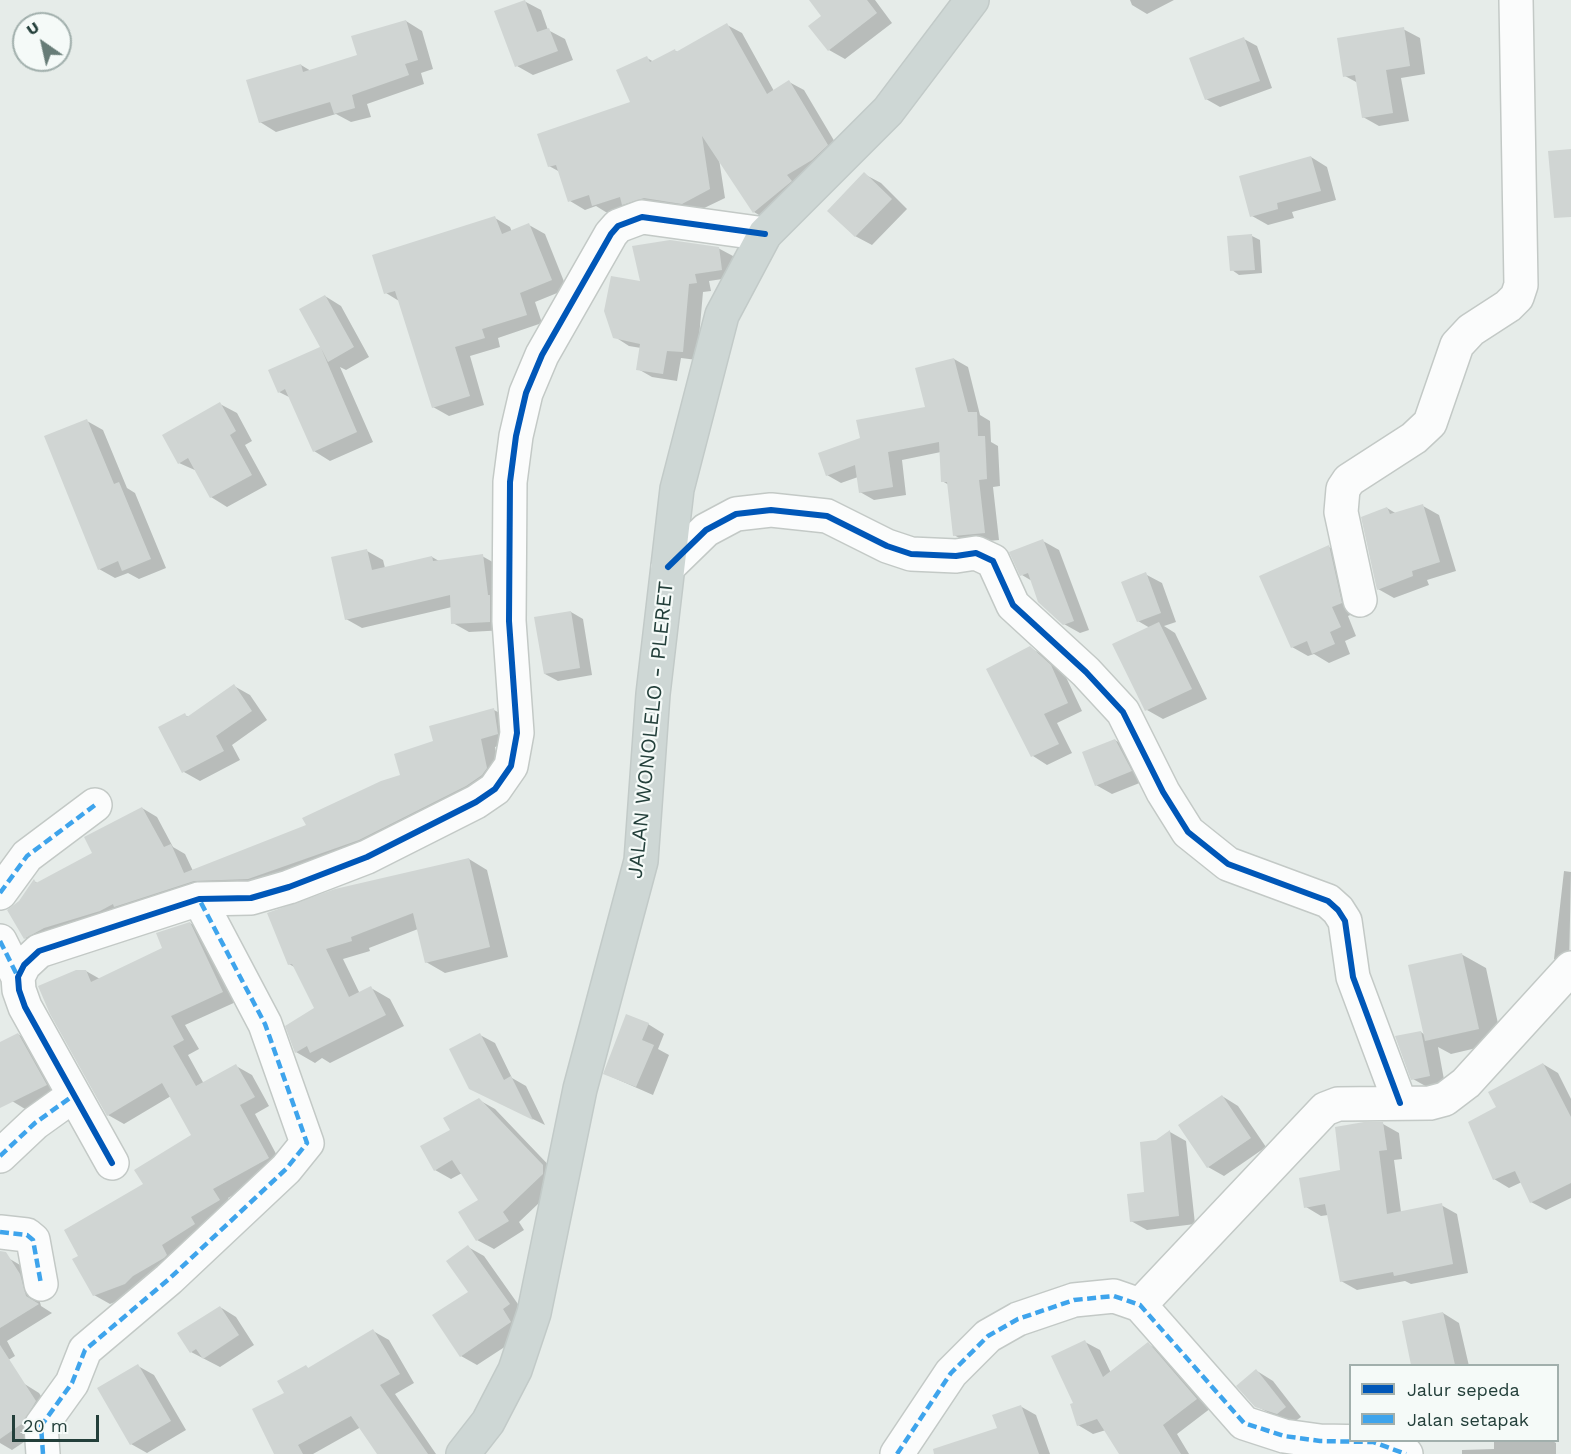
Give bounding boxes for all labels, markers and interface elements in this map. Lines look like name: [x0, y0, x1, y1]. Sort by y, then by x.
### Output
north arrow: [12, 12, 72, 72]
text: U: [23, 17, 43, 39]
street label: JALAN WONOLELO - PLERET: [623, 580, 679, 880]
legend: [1349, 1364, 1559, 1442]
text: Jalur sepeda: [1407, 1379, 1520, 1400]
scale bar: [15, 1403, 102, 1441]
text: Jalan setapak: [1407, 1409, 1529, 1430]
text: 20 m: [23, 1415, 68, 1436]

